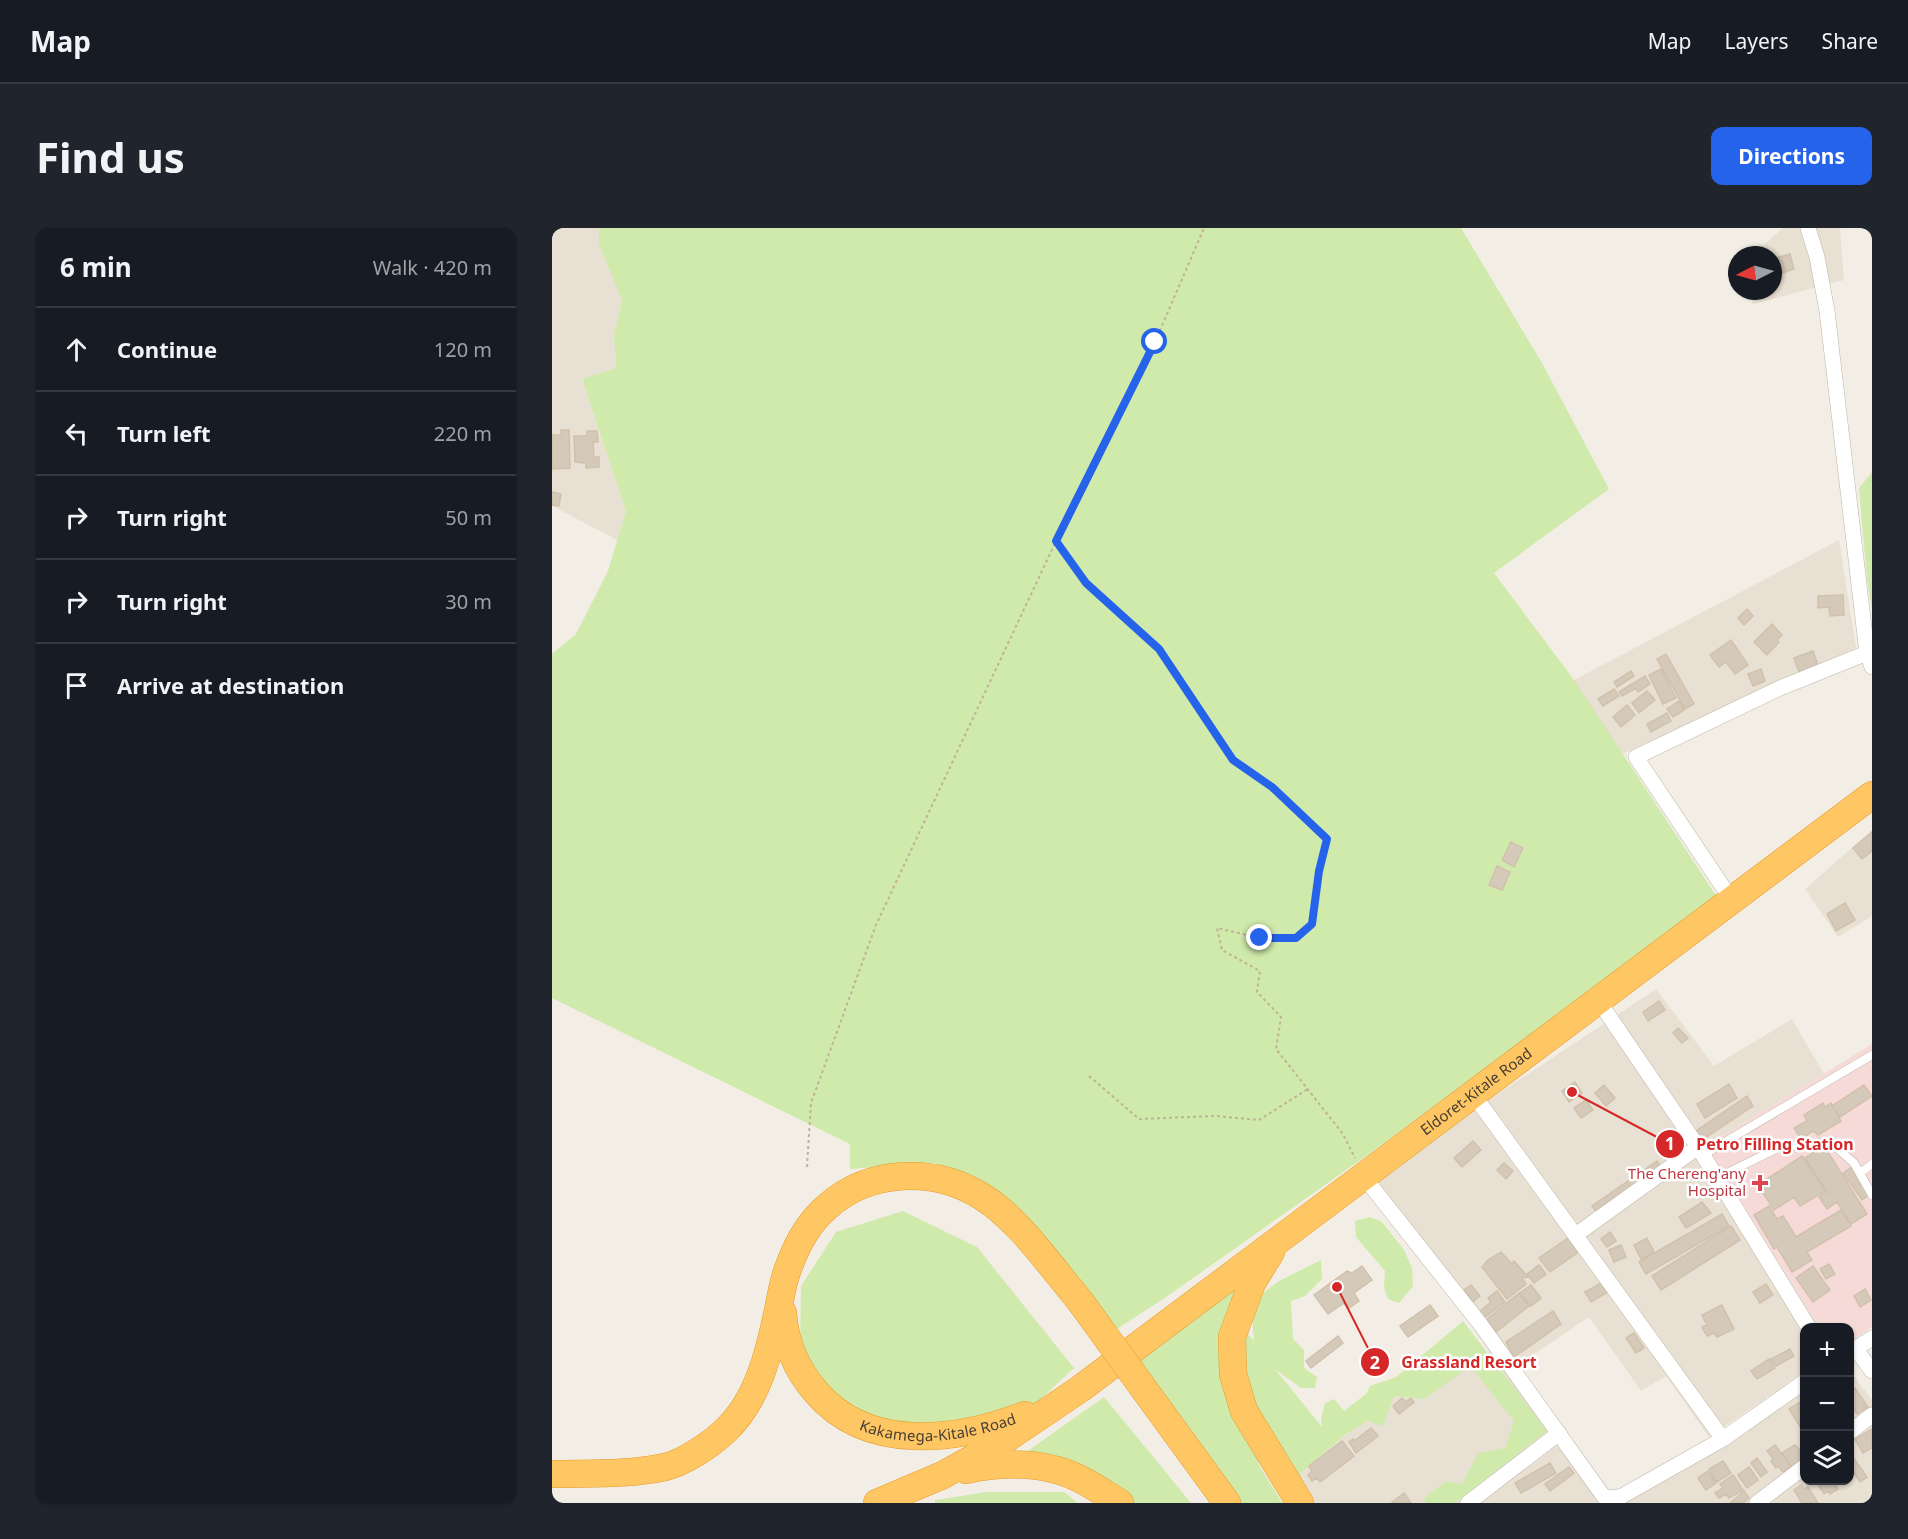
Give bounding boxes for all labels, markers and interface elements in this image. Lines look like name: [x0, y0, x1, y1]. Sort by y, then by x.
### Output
text: Map: [30, 22, 91, 60]
text: Map: [1648, 27, 1692, 55]
text: Layers: [1725, 27, 1789, 55]
text: Share: [1822, 27, 1878, 55]
button: Directions: [1711, 127, 1872, 185]
text: Find us: [36, 128, 185, 185]
north arrow: [1728, 246, 1782, 300]
text: 6 min: [60, 249, 132, 285]
text: Walk · 420 m: [373, 254, 492, 281]
route start: [1141, 328, 1167, 354]
icon: ahead: [60, 333, 93, 366]
text: Continue: [117, 334, 217, 364]
text: 120 m: [434, 336, 492, 363]
icon: left: [60, 417, 93, 450]
text: Turn left: [117, 418, 211, 448]
text: 220 m: [434, 420, 492, 447]
icon: right: [60, 501, 93, 534]
text: Turn right: [117, 502, 227, 532]
text: 50 m: [445, 504, 492, 531]
icon: right: [60, 585, 93, 618]
text: Turn right: [117, 586, 227, 616]
text: 30 m: [445, 588, 492, 615]
icon: arrive: [60, 669, 93, 702]
text: Arrive at destination: [117, 670, 344, 700]
route end: [1246, 924, 1272, 950]
street label: Eldoret-Kitale Road: [1416, 1043, 1536, 1139]
callout: Petro Filling Station: [1655, 1127, 1866, 1161]
text: 1: [1665, 1131, 1675, 1155]
text: Petro Filling Station: [1696, 1133, 1854, 1155]
place label: The Chereng'any Hospital: [1628, 1163, 1746, 1200]
marker: The Chereng'any Hospital: [1751, 1174, 1769, 1192]
map controls: [1800, 1323, 1854, 1485]
button: +: [1800, 1323, 1854, 1377]
callout: Grassland Resort: [1360, 1345, 1549, 1379]
text: 2: [1370, 1350, 1380, 1374]
text: Grassland Resort: [1401, 1351, 1537, 1373]
button: −: [1800, 1377, 1854, 1431]
street label: Kakamega-Kitale Road: [857, 1408, 1018, 1445]
button: layers: [1800, 1431, 1854, 1485]

